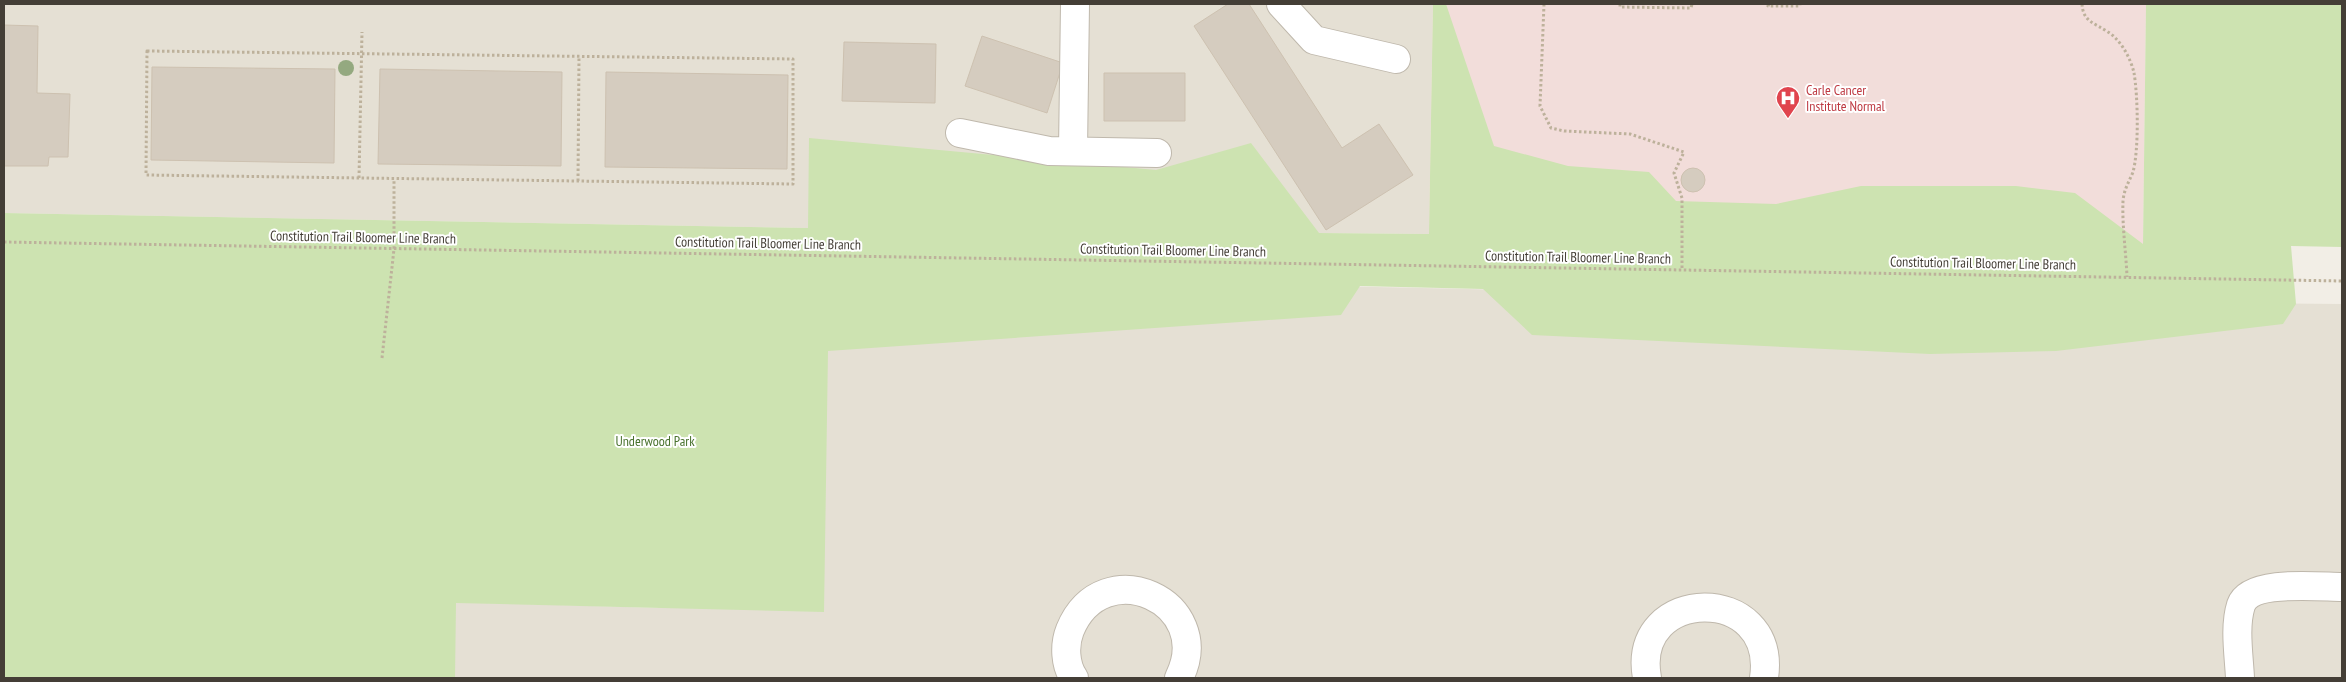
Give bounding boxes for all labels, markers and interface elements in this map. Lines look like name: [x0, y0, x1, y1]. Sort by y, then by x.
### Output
place label: Carle Cancer Institute Normal: [1806, 81, 1886, 115]
hospital icon: Carle Cancer Institute Normal: [1775, 85, 1801, 119]
street label: Constitution Trail Bloomer Line Branch: [270, 226, 456, 248]
street label: Constitution Trail Bloomer Line Branch: [675, 232, 861, 254]
street label: Constitution Trail Bloomer Line Branch: [1080, 239, 1266, 261]
street label: Constitution Trail Bloomer Line Branch: [1485, 246, 1671, 268]
street label: Constitution Trail Bloomer Line Branch: [1890, 252, 2076, 274]
park label: Underwood Park: [615, 432, 695, 450]

